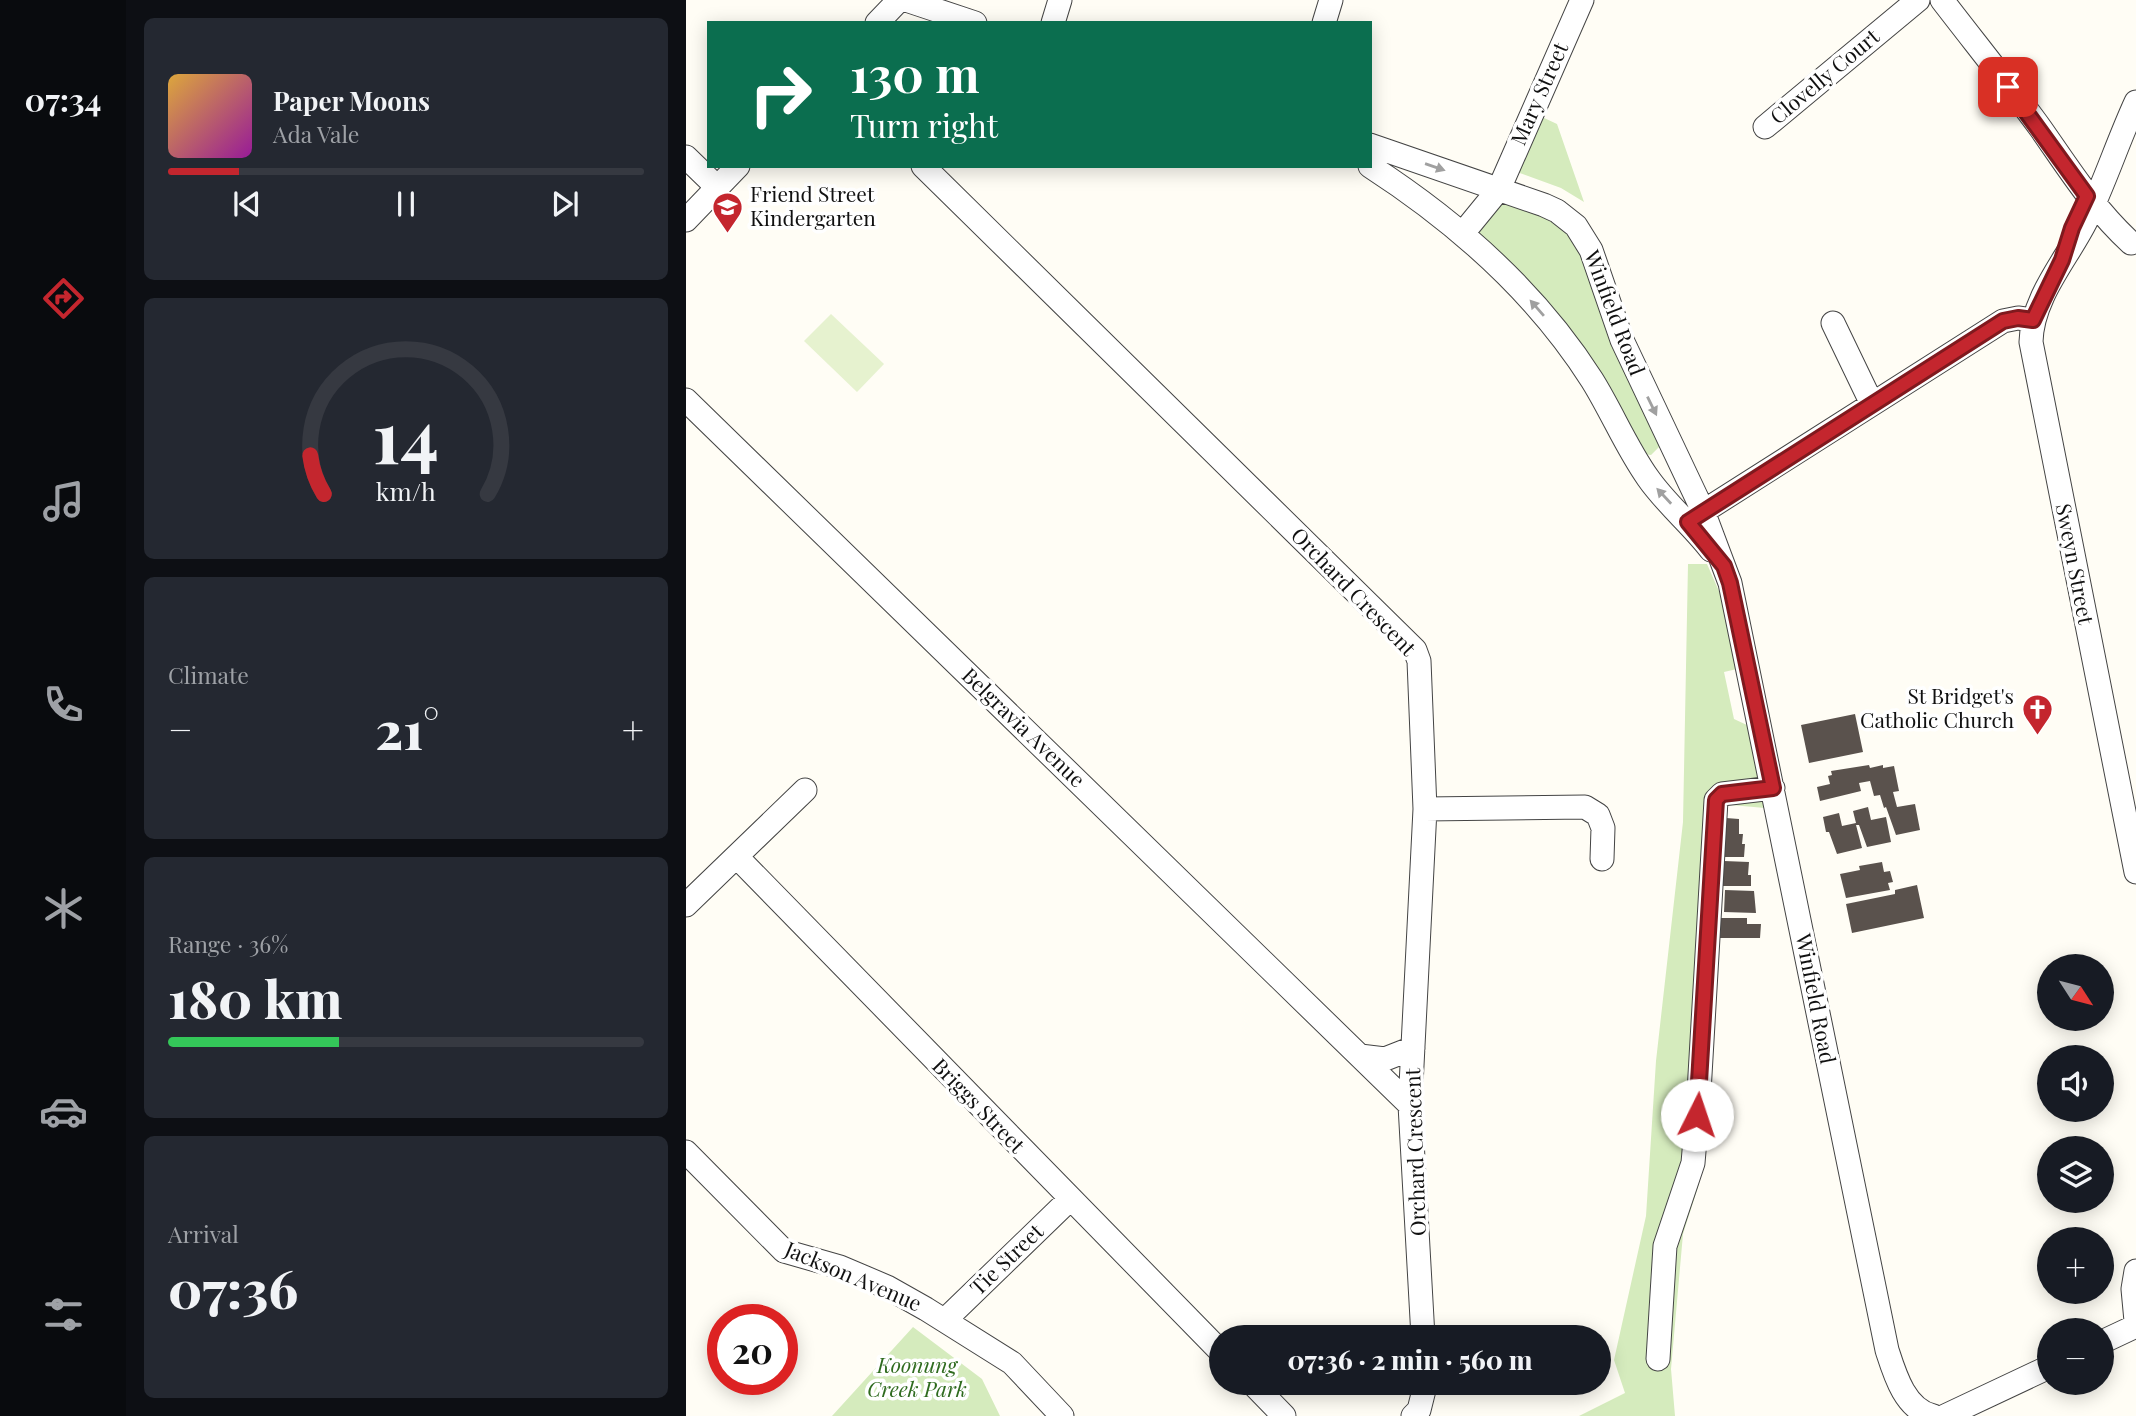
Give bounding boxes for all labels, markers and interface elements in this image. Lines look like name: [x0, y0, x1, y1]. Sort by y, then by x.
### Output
street label: Clovelly Court: [1763, 21, 1885, 129]
street label: Mary Street: [1503, 37, 1573, 149]
text: 130 m: [850, 40, 980, 105]
icon: right: [735, 49, 826, 140]
pin: [1978, 57, 2038, 117]
icon: arrive: [1989, 68, 2027, 106]
text: 07:34: [25, 77, 102, 120]
text: Paper Moons: [273, 83, 430, 118]
text: Turn right: [850, 103, 998, 146]
text: Ada Vale: [273, 118, 360, 149]
one-way arrow: [1424, 162, 1445, 173]
place label: Friend Street Kindergarten: [750, 179, 876, 231]
icon: previous: [228, 185, 266, 223]
icon: pause: [387, 185, 425, 223]
icon: next: [546, 185, 584, 223]
school or university icon: Friend Street Kindergarten: [710, 190, 744, 234]
street label: Winfield Road: [1579, 245, 1653, 379]
icon: directions: [39, 274, 88, 323]
one-way arrow: [1529, 299, 1545, 317]
text: 14: [373, 386, 439, 483]
one-way arrow: [1646, 396, 1658, 416]
text: km/h: [376, 474, 436, 507]
icon: music: [39, 477, 88, 526]
one-way arrow: [1656, 488, 1672, 505]
street label: Sweyn Street: [2051, 501, 2101, 627]
street label: Orchard Crescent: [1286, 520, 1423, 661]
text: Climate: [168, 659, 249, 690]
street label: Belgravia Avenue: [957, 661, 1092, 793]
icon: phone: [39, 680, 88, 729]
place label: St Bridget's Catholic Church: [1860, 681, 2015, 733]
church icon: St Bridget's Catholic Church: [2020, 692, 2054, 736]
text: 21°: [375, 694, 439, 763]
text: −: [168, 703, 193, 754]
text: +: [622, 703, 644, 754]
icon: climate: [39, 884, 88, 933]
text: Range · 36%: [168, 928, 288, 959]
street label: Winfield Road: [1790, 930, 1843, 1066]
north arrow: [2037, 954, 2114, 1031]
map controls: [2037, 954, 2114, 1395]
text: 180 km: [168, 963, 342, 1032]
button: sound: [2037, 1045, 2114, 1122]
street label: Briggs Street: [927, 1051, 1032, 1158]
street label: Orchard Crescent: [1397, 1067, 1431, 1237]
position arrow: [1660, 1078, 1734, 1152]
icon: car: [39, 1087, 88, 1136]
button: layers: [2037, 1136, 2114, 1213]
street label: Tie Street: [963, 1216, 1049, 1300]
text: Arrival: [168, 1218, 239, 1249]
button: +: [2037, 1227, 2114, 1304]
street label: Jackson Avenue: [780, 1233, 926, 1317]
text: 07:36: [168, 1253, 298, 1322]
icon: filters: [39, 1290, 88, 1339]
speed limit sign: 20: [707, 1304, 798, 1395]
button: −: [2037, 1318, 2114, 1395]
text: 07:36 · 2 min · 560 m: [1287, 1342, 1533, 1377]
park label: Koonung Creek Park: [867, 1350, 967, 1402]

